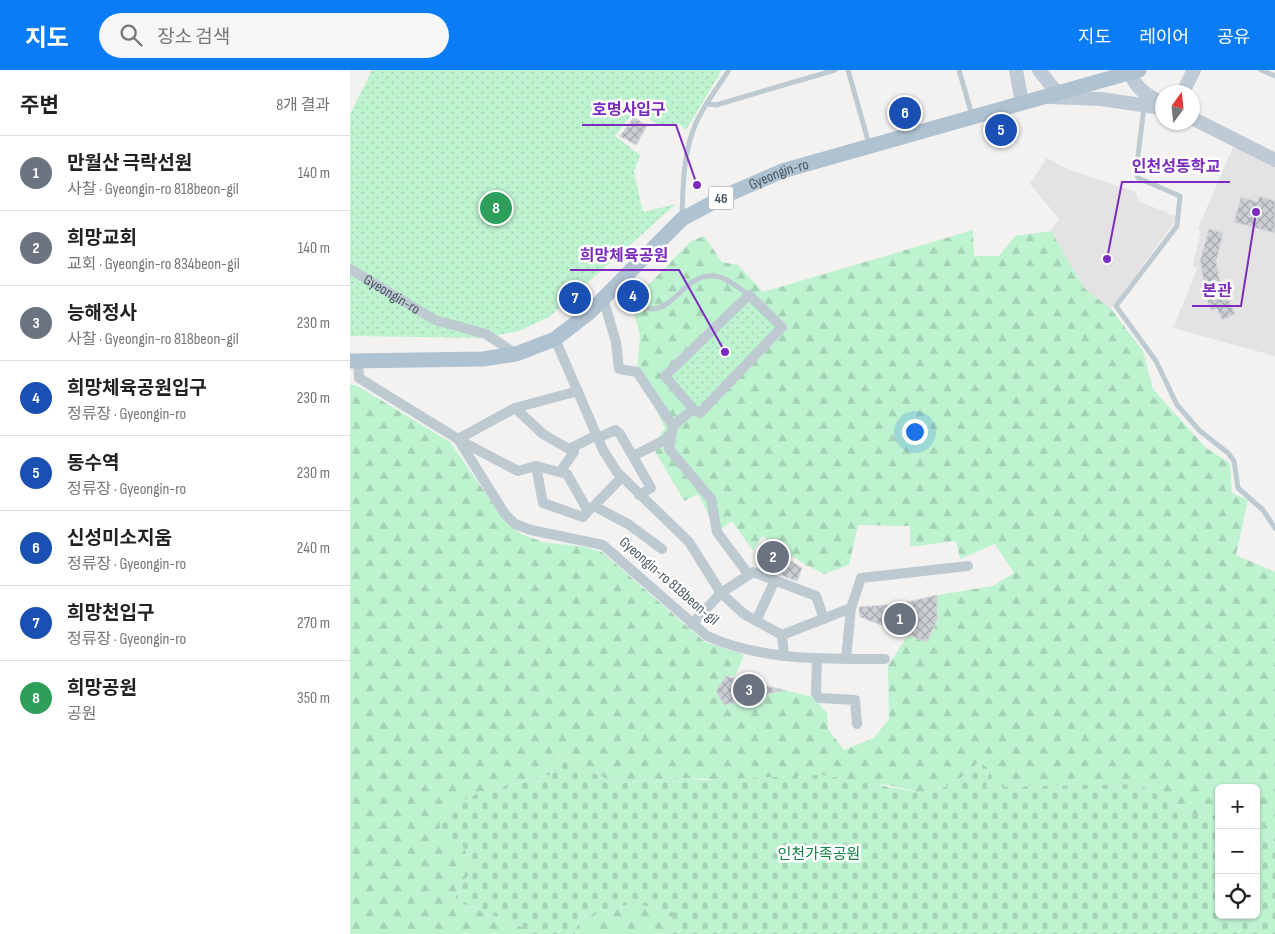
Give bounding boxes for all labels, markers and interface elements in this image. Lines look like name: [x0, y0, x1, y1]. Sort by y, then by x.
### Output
search box: [99, 13, 449, 58]
icon: search: [117, 21, 145, 49]
text: 지도: [25, 24, 69, 53]
text: 장소 검색: [157, 26, 230, 49]
text: 지도: [1078, 27, 1111, 48]
text: 레이어: [1139, 27, 1189, 48]
text: 공유: [1217, 27, 1250, 48]
north arrow: [1155, 85, 1200, 130]
text: 주변: [20, 93, 59, 118]
callout: 호명사입구: [582, 94, 676, 125]
pin: 6: [889, 94, 921, 132]
text: 8개 결과: [276, 96, 330, 115]
text: 호명사입구: [592, 101, 666, 120]
pin: 5: [985, 111, 1017, 149]
callout: 인천성동학교: [1122, 151, 1230, 182]
text: 만월산 극락선원: [67, 152, 192, 175]
street label: Gyeongin-ro: [746, 154, 811, 194]
text: 인천성동학교: [1132, 157, 1220, 177]
text: 1: [33, 164, 39, 183]
text: 140 m: [298, 164, 330, 183]
text: 사찰 · Gyeongin-ro 818beon-gil: [67, 180, 239, 199]
road number: 46: [708, 186, 734, 210]
pin: 8: [480, 189, 512, 227]
text: 희망교회: [67, 227, 137, 250]
text: 2: [32, 239, 40, 258]
text: 140 m: [298, 239, 330, 258]
callout: 희망체육공원: [570, 239, 679, 270]
text: 희망체육공원: [580, 247, 668, 266]
text: 교회 · Gyeongin-ro 834beon-gil: [67, 255, 240, 274]
street label: Gyeongin-ro: [360, 270, 424, 318]
callout: 본관: [1192, 275, 1241, 306]
pin: 4: [617, 277, 649, 315]
pin: 7: [559, 279, 591, 317]
text: 본관: [1202, 282, 1232, 301]
text: 능해정사: [67, 302, 137, 325]
text: 3: [32, 314, 40, 333]
text: 230 m: [297, 314, 330, 333]
text: 사찰 · Gyeongin-ro 818beon-gil: [67, 330, 239, 349]
text: 희망체육공원입구: [67, 377, 207, 400]
text: 4: [32, 389, 40, 408]
text: 230 m: [297, 389, 330, 408]
text: 정류장 · Gyeongin-ro: [67, 405, 186, 424]
your location: [902, 419, 928, 445]
text: 동수역: [67, 452, 119, 475]
text: 5: [32, 464, 40, 483]
text: 230 m: [297, 464, 330, 483]
text: 정류장 · Gyeongin-ro: [67, 480, 186, 499]
text: 신성미소지움: [67, 527, 172, 550]
street label: Gyeongin-ro 818beon-gil: [615, 533, 723, 629]
pin: 2: [757, 538, 789, 576]
text: 6: [32, 539, 40, 558]
text: 240 m: [297, 539, 330, 558]
text: 정류장 · Gyeongin-ro: [67, 555, 186, 574]
pin: 1: [884, 600, 916, 638]
text: 희망천입구: [67, 602, 154, 625]
text: 7: [33, 614, 39, 633]
text: 270 m: [297, 614, 330, 633]
text: 정류장 · Gyeongin-ro: [67, 630, 186, 649]
pin: 3: [733, 671, 765, 709]
text: 희망공원: [67, 677, 137, 700]
text: 8: [32, 689, 40, 708]
text: 350 m: [297, 689, 330, 708]
text: 공원: [67, 705, 96, 724]
map controls: [1215, 784, 1260, 919]
button: +: [1215, 784, 1260, 829]
button: −: [1215, 829, 1260, 874]
park label: 인천가족공원: [778, 845, 860, 864]
button: locate: [1215, 874, 1260, 919]

